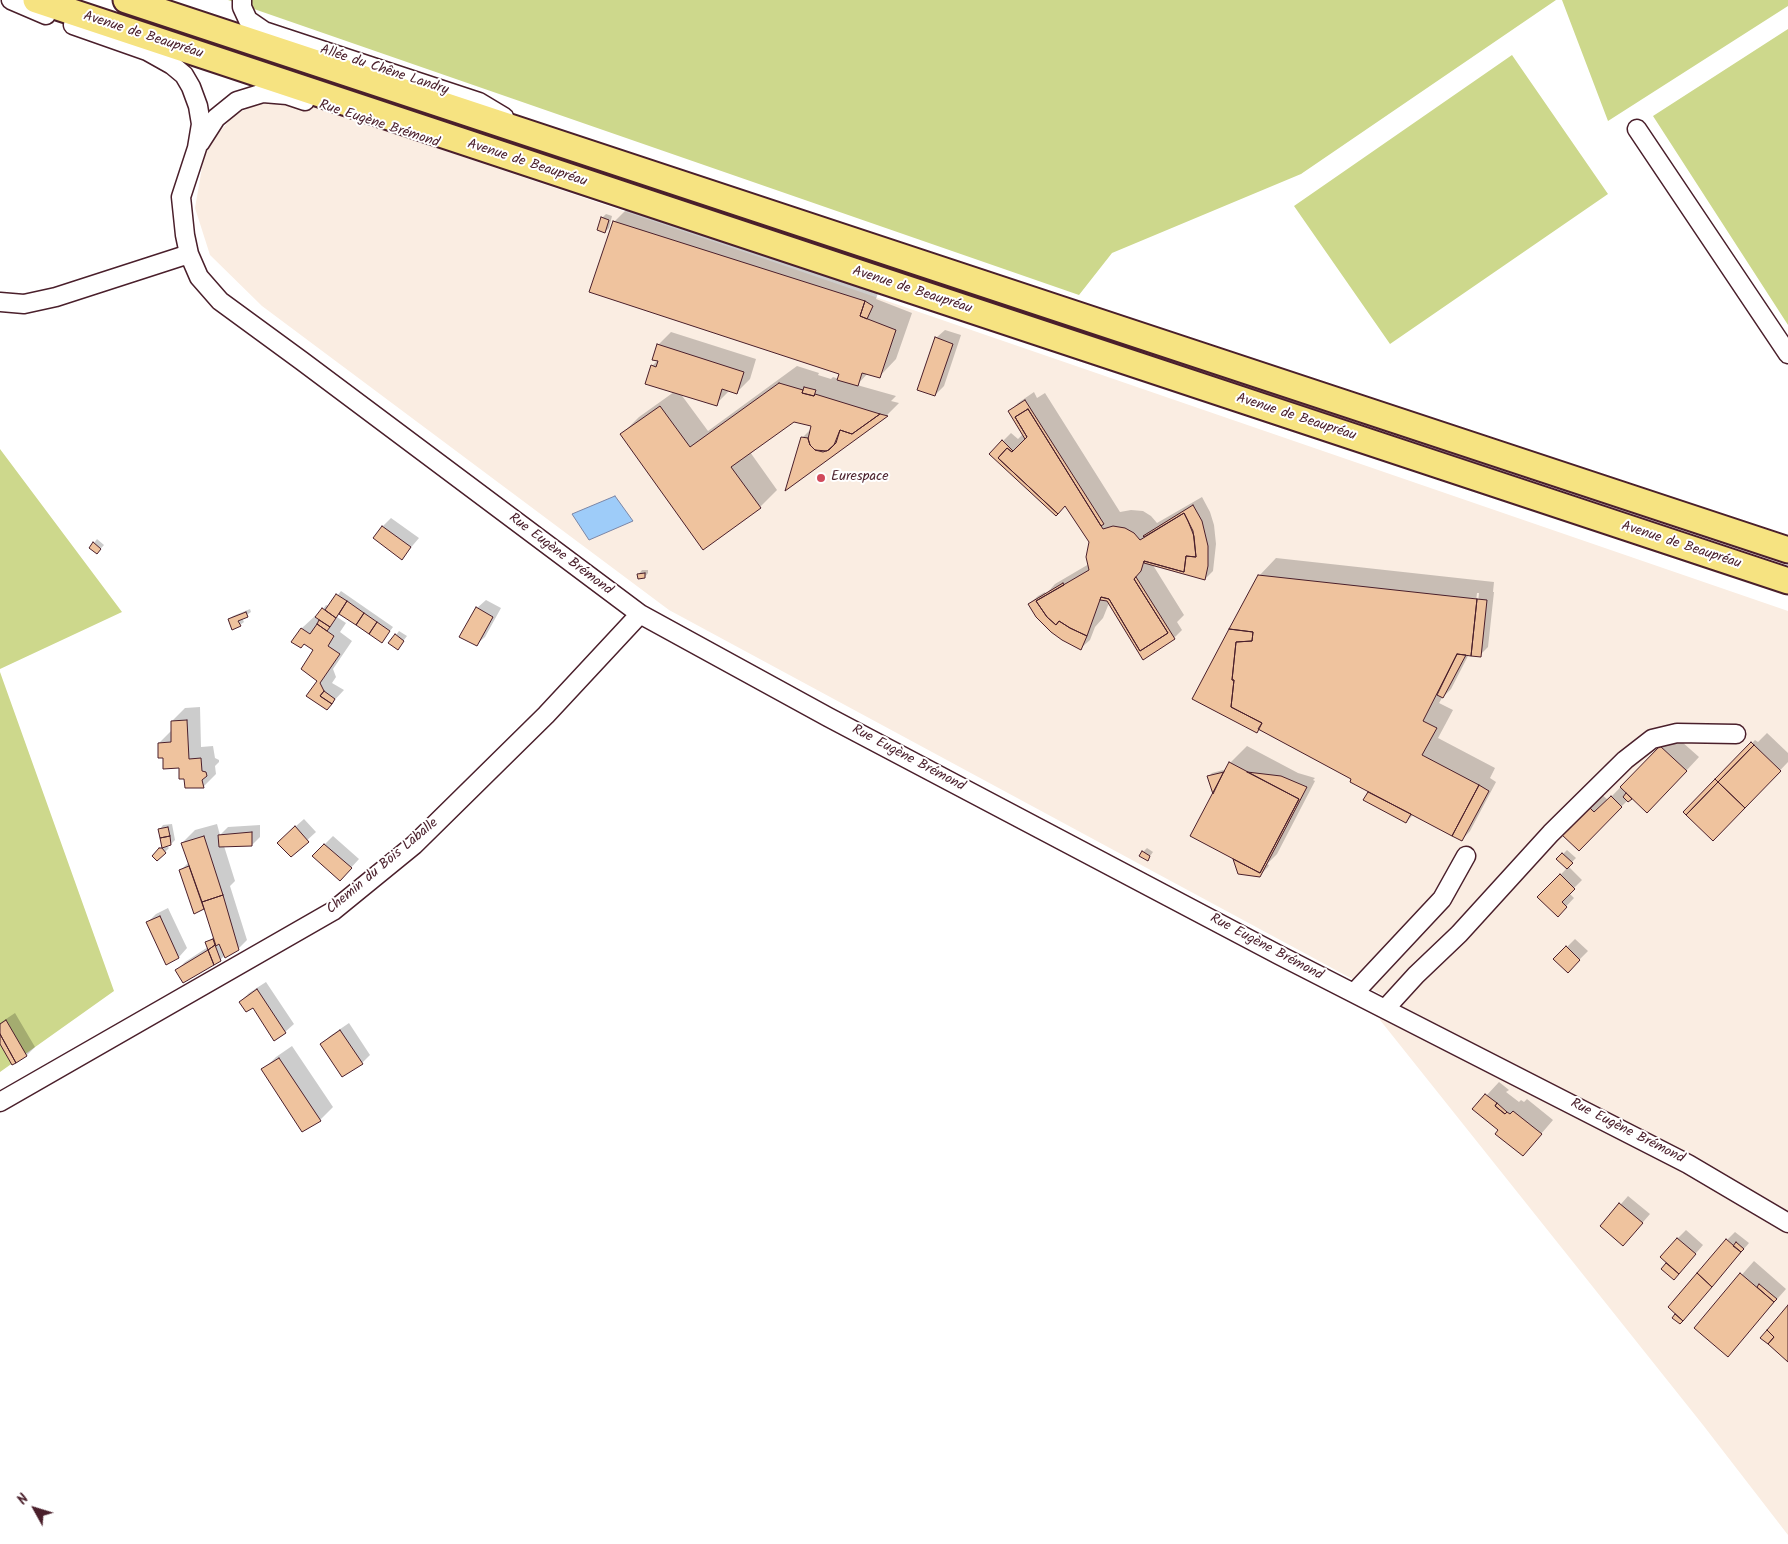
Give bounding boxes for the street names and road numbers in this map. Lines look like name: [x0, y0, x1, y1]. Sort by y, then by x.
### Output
street label: Avenue de Beaupréau: [81, 9, 205, 63]
street label: Allée du Chêne Landry: [318, 42, 450, 100]
street label: Rue Eugène Brémond: [317, 98, 441, 152]
street label: Avenue de Beaupréau: [465, 137, 589, 191]
street label: Avenue de Beaupréau: [850, 264, 974, 318]
street label: Avenue de Beaupréau: [1234, 391, 1358, 445]
street label: Rue Eugène Brémond: [505, 511, 615, 599]
street label: Avenue de Beaupréau: [1619, 519, 1743, 573]
street label: Rue Eugène Brémond: [849, 722, 967, 796]
street label: Chemin du Bois Laballe: [324, 815, 442, 919]
street label: Rue Eugène Brémond: [1207, 911, 1325, 985]
street label: Rue Eugène Brémond: [1567, 1096, 1687, 1168]

